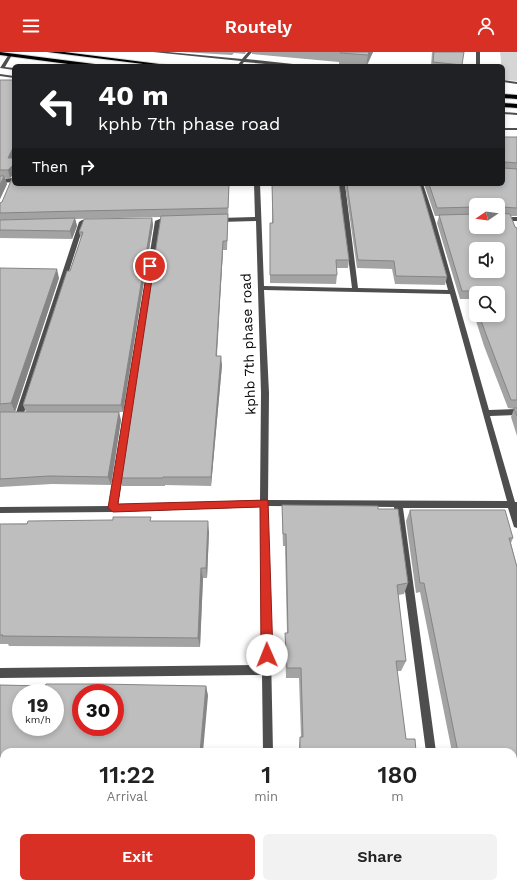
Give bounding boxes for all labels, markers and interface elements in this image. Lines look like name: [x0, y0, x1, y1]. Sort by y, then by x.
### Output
icon: menu: [20, 15, 42, 37]
icon: person: [475, 15, 497, 37]
text: Routely: [225, 16, 292, 37]
text: 40 m: [98, 79, 168, 112]
icon: left: [32, 80, 84, 132]
text: kphb 7th phase road: [98, 113, 280, 134]
icon: right: [76, 156, 98, 178]
text: Then: [32, 158, 68, 176]
north arrow: [469, 198, 505, 234]
map controls: [469, 198, 505, 322]
button: sound: [469, 242, 505, 278]
pin: [133, 249, 167, 283]
icon: arrive: [139, 255, 161, 277]
street label: kphb 7th phase road: [238, 273, 258, 415]
button: search: [469, 286, 505, 322]
position arrow: [246, 634, 288, 676]
speed limit sign: 30: [72, 684, 124, 736]
text: 19: [28, 693, 48, 717]
text: km/h: [25, 714, 51, 725]
text: 11:22: [99, 761, 155, 789]
text: 1: [261, 761, 271, 789]
text: 180: [377, 761, 418, 789]
text: Arrival: [107, 789, 147, 804]
text: min: [254, 789, 278, 804]
text: m: [391, 789, 404, 804]
button: Exit: [20, 834, 255, 880]
button: Share: [263, 834, 497, 880]

